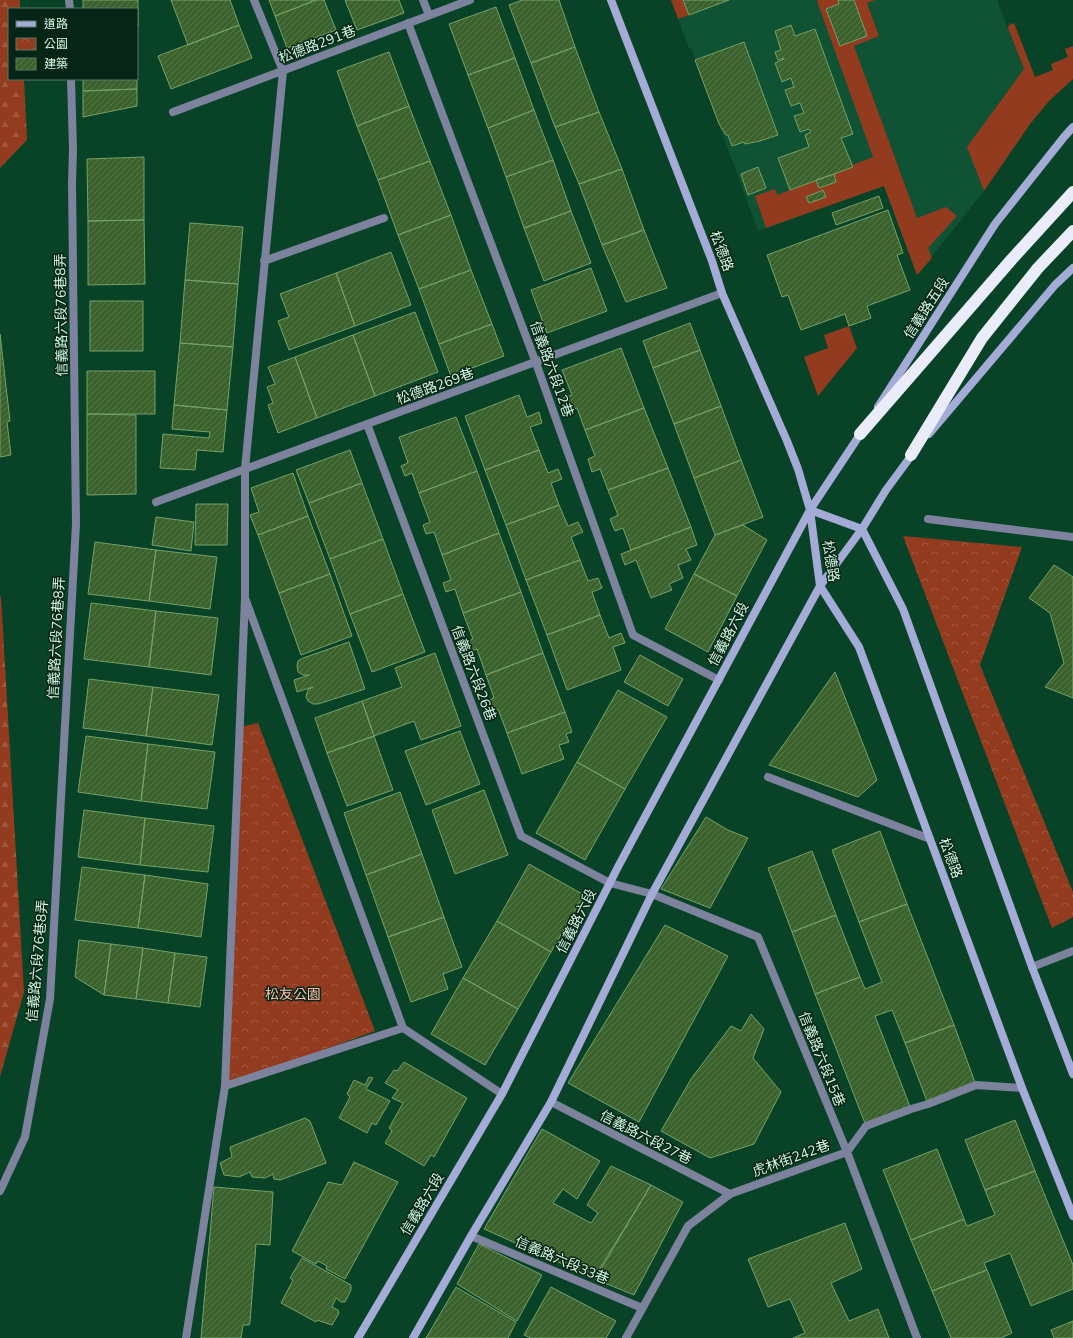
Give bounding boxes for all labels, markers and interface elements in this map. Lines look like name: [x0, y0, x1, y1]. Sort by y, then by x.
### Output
legend: [8, 8, 138, 80]
text: 道路: [44, 16, 68, 32]
street label: 松德路291巷: [276, 21, 358, 68]
text: 公園: [44, 36, 68, 52]
text: 建築: [44, 56, 68, 72]
street label: 松德路: [705, 228, 738, 274]
street label: 信義路六段76巷8弄: [51, 253, 72, 377]
street label: 信義路五段: [899, 274, 953, 343]
street label: 信義路六段12巷: [525, 319, 578, 420]
street label: 松德路269巷: [394, 364, 477, 409]
street label: 松德路: [818, 539, 844, 583]
street label: 信義路六段76巷8弄: [44, 576, 69, 700]
street label: 信義路六段: [704, 599, 753, 670]
street label: 信義路六段26巷: [447, 623, 500, 724]
street label: 松德路: [934, 835, 967, 881]
street label: 信義路六段: [552, 886, 601, 957]
street label: 信義路六段76巷8弄: [23, 899, 52, 1023]
park label: 松友公園: [265, 985, 321, 1004]
street label: 信義路六段15巷: [794, 1009, 849, 1109]
street label: 信義路六段27巷: [597, 1106, 695, 1169]
street label: 虎林街242巷: [750, 1136, 833, 1181]
street label: 信義路六段: [396, 1169, 449, 1239]
street label: 信義路六段33巷: [512, 1232, 612, 1289]

